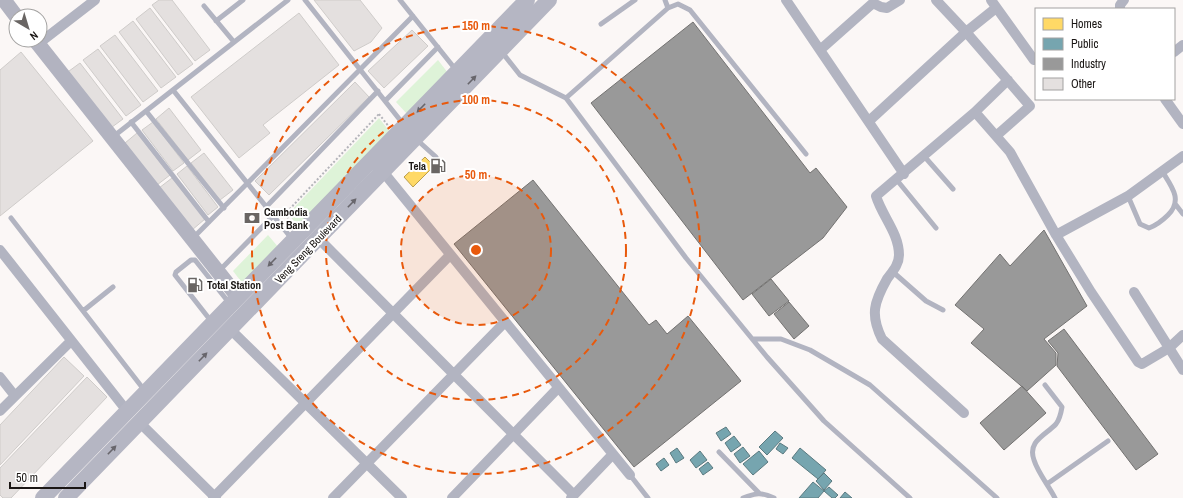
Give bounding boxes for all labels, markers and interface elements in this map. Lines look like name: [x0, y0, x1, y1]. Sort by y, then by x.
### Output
north arrow: [8, 8, 48, 48]
legend: [1035, 8, 1175, 100]
text: Homes: [1071, 16, 1102, 32]
text: 150 m: [462, 18, 490, 34]
text: N: [27, 28, 41, 43]
text: Public: [1071, 36, 1098, 52]
text: Industry: [1071, 56, 1106, 72]
one-way arrow: [467, 75, 477, 85]
text: Other: [1071, 76, 1096, 92]
text: 100 m: [462, 92, 490, 108]
one-way arrow: [417, 103, 426, 113]
fuel station icon: Tela: [429, 157, 447, 175]
place label: Tela: [409, 159, 426, 173]
text: 50 m: [465, 167, 487, 183]
one-way arrow: [347, 198, 357, 208]
place label: Cambodia Post Bank: [264, 205, 309, 232]
bank icon: Cambodia Post Bank: [243, 209, 261, 227]
street label: Veng Sreng Boulevard: [272, 212, 344, 286]
centre of rings: [469, 243, 483, 257]
one-way arrow: [267, 257, 277, 267]
fuel station icon: Total Station: [186, 276, 204, 294]
place label: Total Station: [207, 278, 261, 292]
one-way arrow: [198, 352, 208, 362]
one-way arrow: [108, 445, 117, 455]
scale bar: [10, 464, 85, 490]
text: 50 m: [16, 470, 38, 486]

